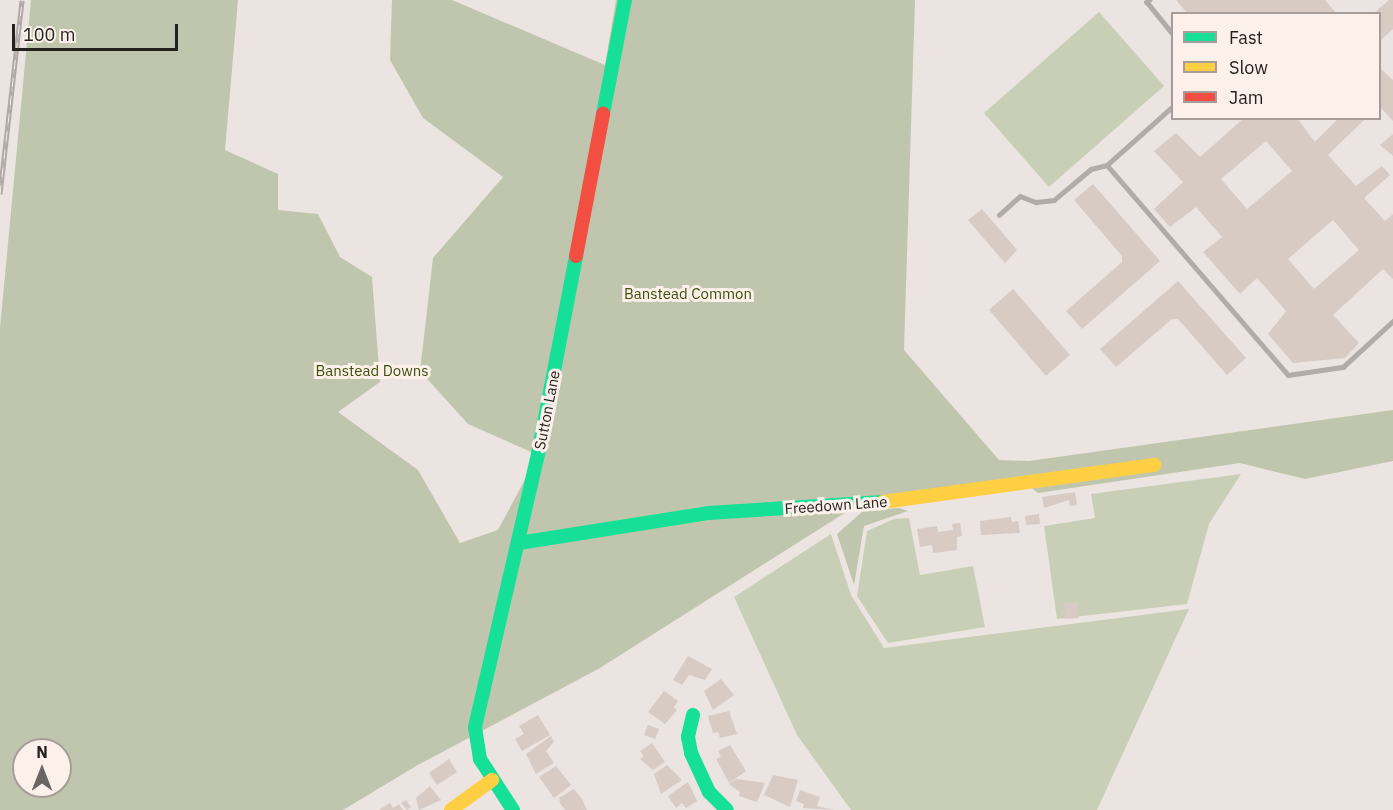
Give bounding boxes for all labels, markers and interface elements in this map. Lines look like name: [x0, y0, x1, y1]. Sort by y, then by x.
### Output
scale bar: [15, 12, 182, 50]
legend: [1171, 12, 1381, 120]
text: 100 m: [23, 23, 75, 46]
text: Fast: [1229, 26, 1263, 49]
text: Slow: [1229, 56, 1268, 79]
text: Jam: [1229, 86, 1264, 109]
park label: Banstead Common: [624, 285, 752, 303]
park label: Banstead Downs: [316, 362, 428, 380]
street label: Sutton Lane: [531, 369, 563, 451]
street label: Freedown Lane: [784, 492, 888, 518]
north arrow: [12, 738, 72, 798]
text: N: [36, 742, 48, 762]

